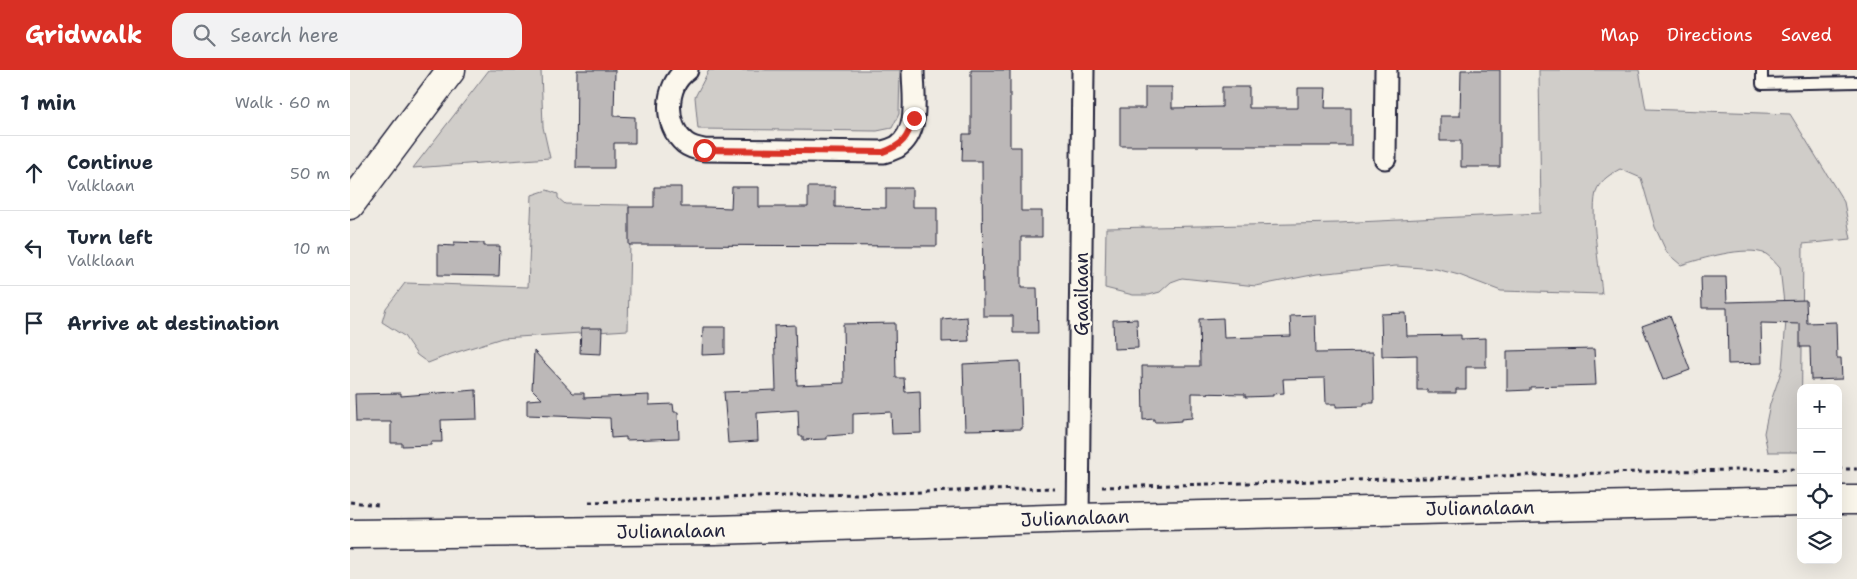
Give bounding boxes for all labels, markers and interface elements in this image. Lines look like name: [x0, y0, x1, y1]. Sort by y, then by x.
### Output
search box: [172, 13, 522, 58]
text: Gridwalk: [25, 19, 142, 51]
icon: search: [190, 21, 218, 49]
text: Search here: [230, 23, 339, 48]
text: Map: [1601, 23, 1639, 47]
text: Directions: [1667, 23, 1753, 47]
text: Saved: [1781, 23, 1832, 47]
text: 1 min: [20, 89, 76, 117]
text: Walk · 60 m: [235, 92, 330, 113]
route end: [903, 107, 926, 130]
route start: [693, 139, 716, 162]
text: Continue: [67, 150, 153, 175]
icon: ahead: [20, 159, 48, 187]
text: 50 m: [290, 163, 330, 184]
text: Valklaan: [67, 175, 135, 196]
text: Turn left: [67, 225, 153, 250]
icon: left: [20, 234, 48, 262]
text: 10 m: [293, 238, 330, 259]
text: Valklaan: [67, 250, 135, 271]
street label: Gaailaan: [1069, 252, 1094, 336]
icon: arrive: [20, 309, 48, 337]
text: Arrive at destination: [67, 311, 279, 336]
map controls: [1797, 384, 1842, 564]
button: +: [1797, 384, 1842, 429]
button: −: [1797, 429, 1842, 474]
button: locate: [1797, 474, 1842, 519]
street label: Julianalaan: [1425, 495, 1535, 521]
street label: Julianalaan: [1020, 504, 1130, 532]
street label: Julianalaan: [616, 518, 726, 544]
button: layers: [1797, 519, 1842, 564]

